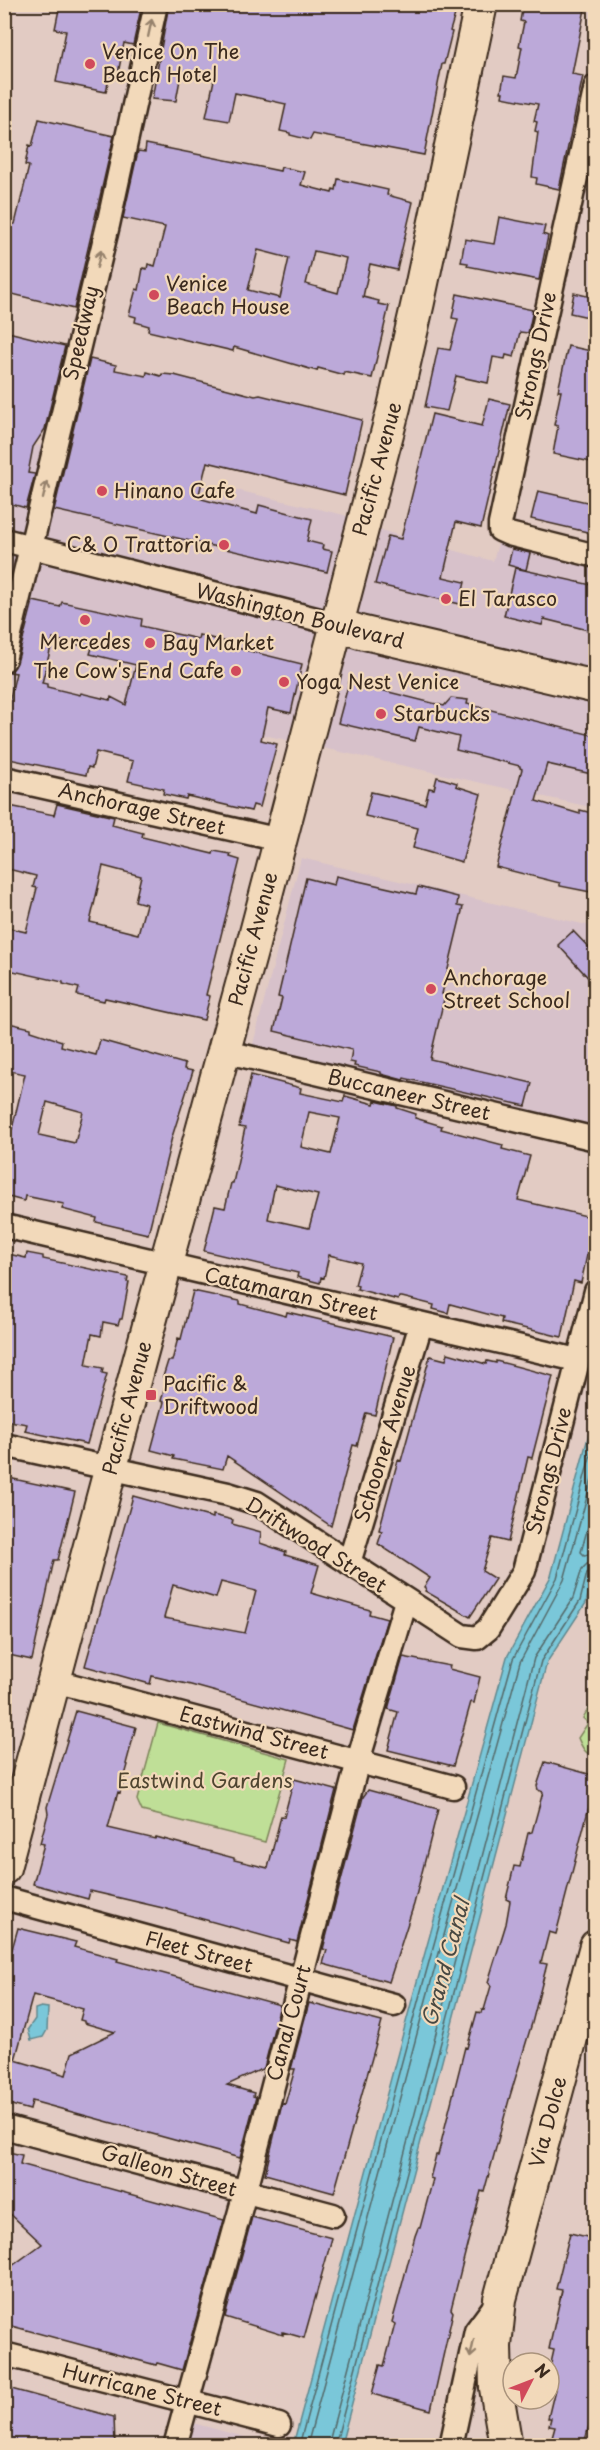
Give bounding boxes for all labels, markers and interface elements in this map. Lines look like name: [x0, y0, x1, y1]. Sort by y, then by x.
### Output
one-way arrow: [145, 19, 157, 38]
place label: Venice On The Beach Hotel: [102, 36, 239, 89]
marker: Venice On The Beach Hotel: [83, 57, 97, 71]
one-way arrow: [94, 250, 106, 269]
place label: Venice Beach House: [166, 268, 290, 321]
street label: Speedway: [55, 282, 105, 383]
marker: Venice Beach House: [147, 288, 161, 302]
street label: Strongs Drive: [507, 289, 563, 423]
street label: Pacific Avenue: [344, 398, 408, 539]
place label: Hinano Cafe: [114, 475, 235, 505]
one-way arrow: [39, 481, 51, 500]
marker: Hinano Cafe: [95, 484, 109, 498]
place label: C& O Trattoria: [66, 529, 212, 559]
marker: C& O Trattoria: [217, 538, 231, 552]
street label: Washington Boulevard: [193, 575, 408, 655]
place label: El Tarasco: [458, 583, 557, 613]
marker: El Tarasco: [439, 592, 453, 606]
marker: Mercedes: [78, 613, 92, 627]
place label: Mercedes: [39, 626, 131, 656]
place label: Bay Market: [162, 627, 274, 657]
marker: Bay Market: [143, 636, 157, 650]
place label: The Cow's End Cafe: [33, 655, 224, 685]
marker: The Cow's End Cafe: [229, 664, 243, 678]
place label: Yoga Nest Venice: [296, 666, 459, 696]
marker: Yoga Nest Venice: [277, 675, 291, 689]
place label: Starbucks: [393, 698, 490, 728]
marker: Starbucks: [374, 707, 388, 721]
street label: Anchorage Street: [56, 774, 229, 842]
street label: Pacific Avenue: [220, 868, 284, 1009]
place label: Anchorage Street School: [443, 962, 570, 1015]
marker: Anchorage Street School: [424, 982, 438, 996]
street label: Buccaneer Street: [325, 1061, 493, 1127]
street label: Catamaran Street: [202, 1258, 381, 1328]
street label: Pacific Avenue: [94, 1337, 158, 1478]
street label: Schooner Avenue: [346, 1361, 422, 1526]
place label: Pacific & Driftwood: [163, 1368, 259, 1421]
marker: Pacific & Driftwood: [144, 1388, 158, 1402]
street label: Strongs Drive: [518, 1404, 578, 1538]
street label: Driftwood Street: [240, 1489, 393, 1600]
street label: Eastwind Street: [176, 1698, 332, 1766]
park label: Eastwind Gardens: [117, 1765, 293, 1795]
water label: Grand Canal: [412, 1892, 477, 2030]
street label: Fleet Street: [142, 1922, 256, 1980]
street label: Canal Court: [258, 1961, 318, 2084]
street label: Via Dolce: [520, 2073, 574, 2171]
street label: Galleon Street: [98, 2136, 241, 2204]
one-way arrow: [466, 2339, 477, 2358]
north arrow: [501, 2351, 561, 2411]
street label: Hurricane Street: [60, 2355, 225, 2423]
text: N: [530, 2358, 556, 2383]

